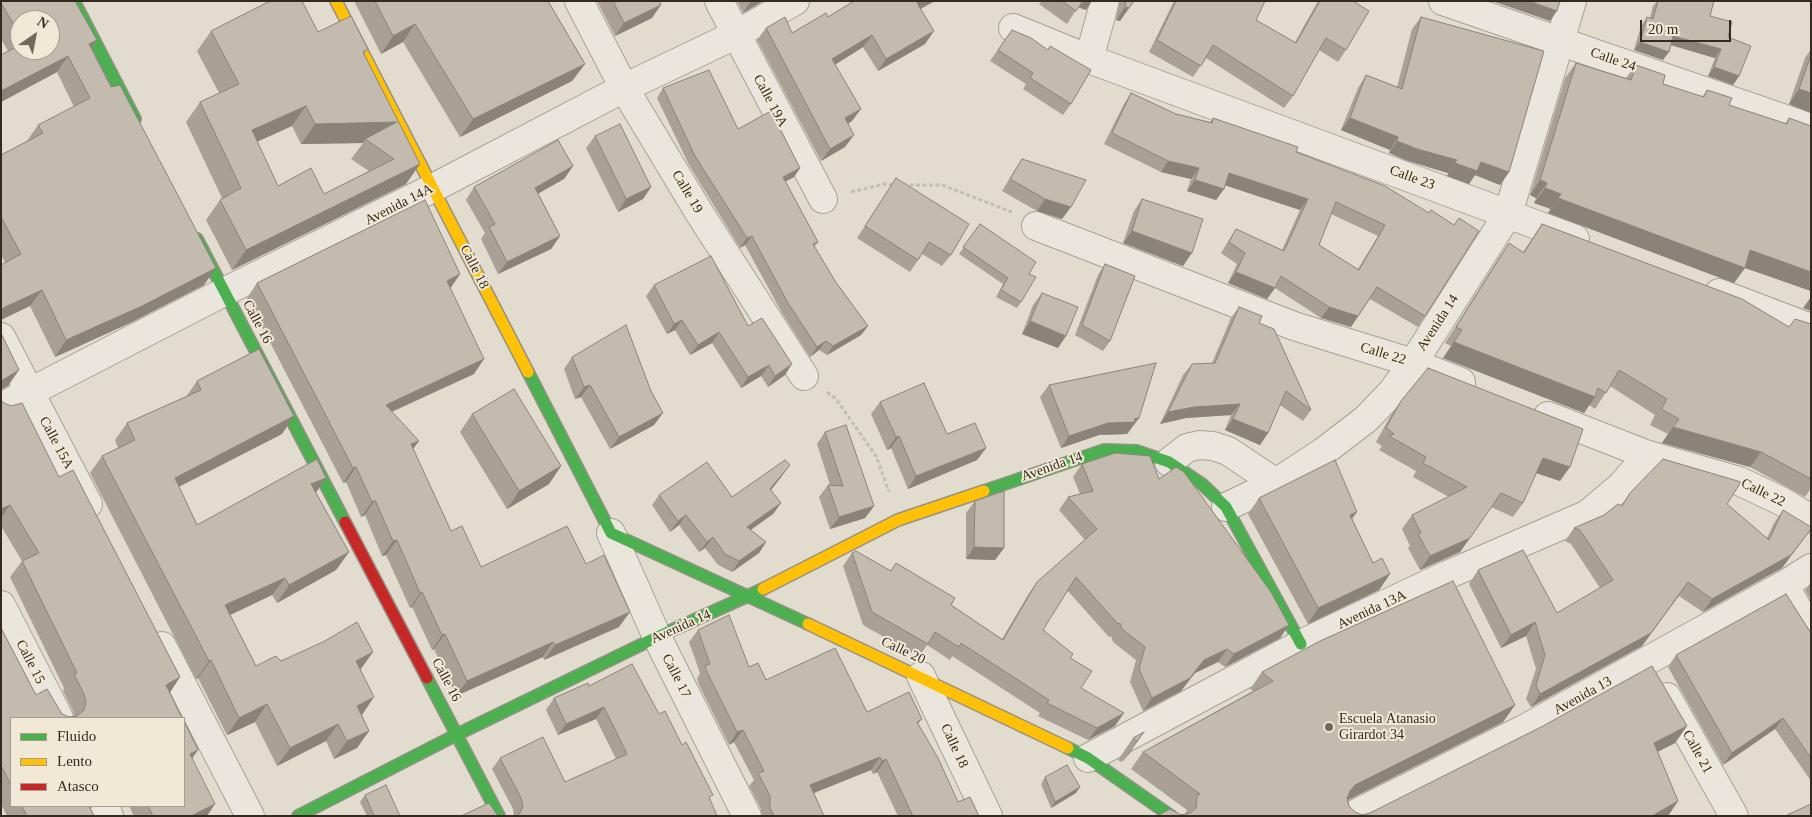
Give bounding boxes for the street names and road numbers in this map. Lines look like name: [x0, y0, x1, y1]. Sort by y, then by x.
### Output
street label: Calle 24: [1588, 44, 1638, 76]
street label: Calle 19A: [749, 72, 791, 130]
street label: Calle 23: [1387, 162, 1437, 194]
street label: Calle 19: [668, 168, 706, 216]
street label: Avenida 14A: [362, 181, 436, 229]
street label: Calle 18: [456, 242, 492, 292]
street label: Avenida 14: [1414, 292, 1462, 354]
street label: Calle 16: [239, 297, 275, 347]
street label: Calle 22: [1358, 339, 1408, 369]
street label: Calle 15A: [35, 414, 77, 472]
street label: Avenida 14: [1019, 449, 1085, 485]
street label: Calle 22: [1738, 475, 1788, 511]
street label: Avenida 13A: [1335, 587, 1409, 633]
street label: Avenida 14: [648, 606, 714, 648]
street label: Calle 20: [878, 633, 928, 669]
street label: Calle 15: [12, 637, 48, 687]
street label: Calle 17: [658, 651, 694, 701]
street label: Calle 16: [428, 655, 464, 705]
street label: Avenida 13: [1551, 673, 1615, 719]
street label: Calle 18: [936, 721, 972, 771]
street label: Calle 21: [1678, 727, 1716, 777]

